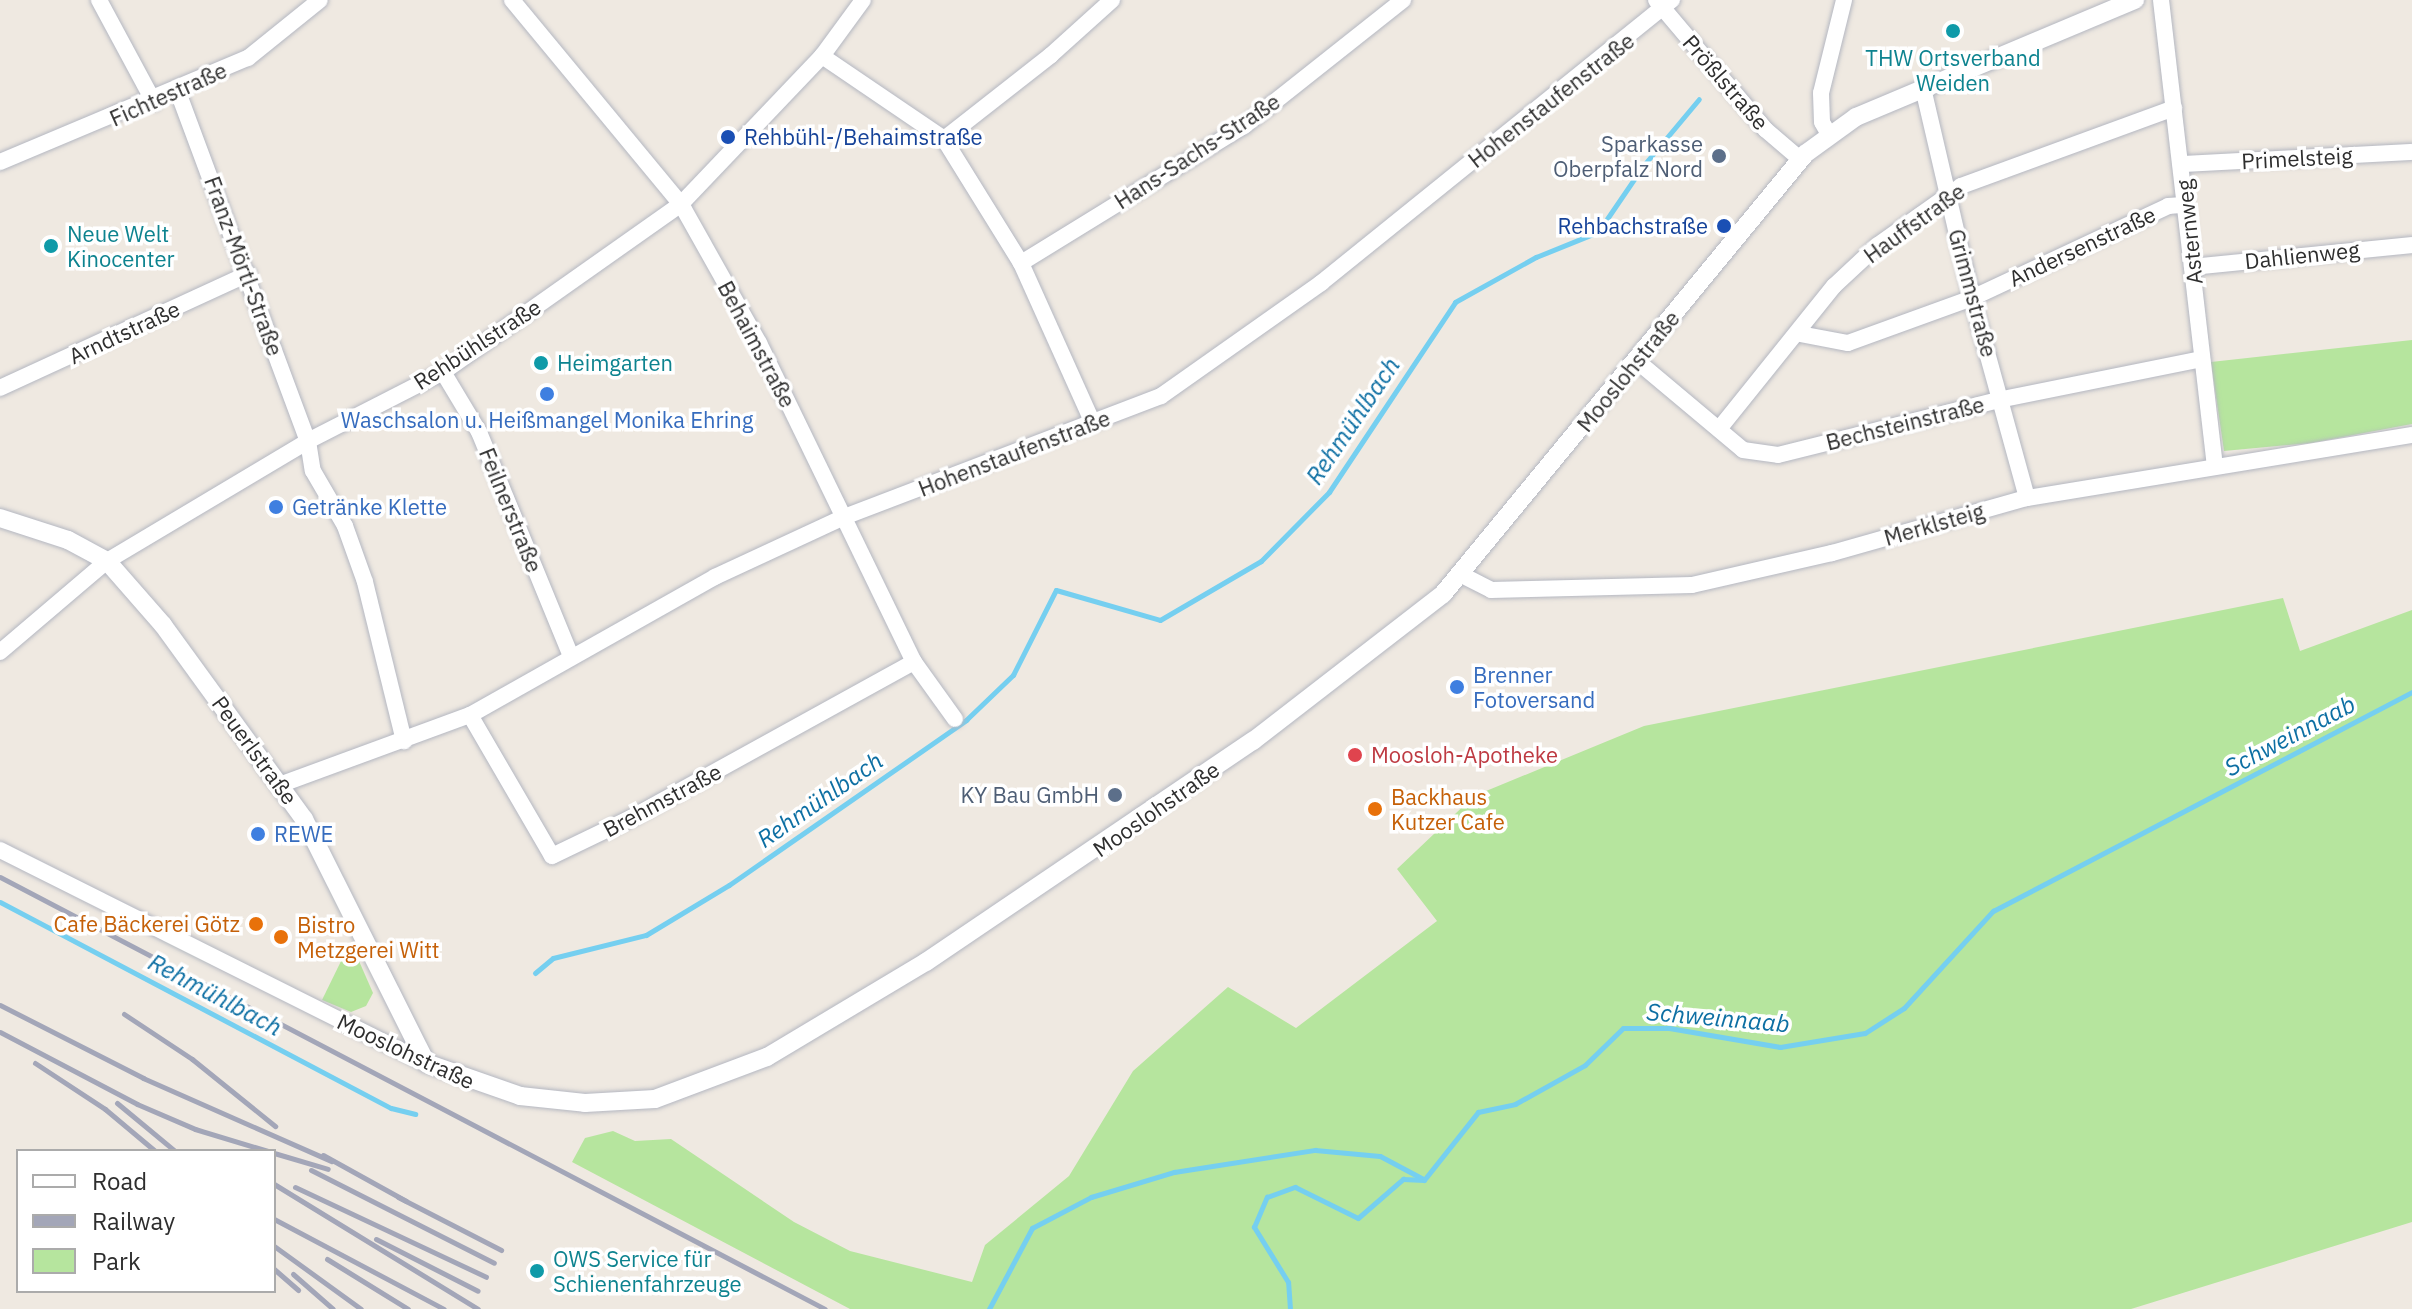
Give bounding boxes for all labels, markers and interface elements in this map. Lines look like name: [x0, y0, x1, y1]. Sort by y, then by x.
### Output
marker: THW Ortsverband Weiden: [1944, 22, 1962, 40]
street label: Hohenstaufenstraße: [1463, 27, 1639, 173]
street label: Prößlstraße: [1677, 29, 1775, 135]
place label: THW Ortsverband Weiden: [1865, 44, 2041, 96]
street label: Fichtestraße: [105, 56, 231, 132]
street label: Hans-Sachs-Straße: [1109, 88, 1285, 214]
place label: Rehbühl-/Behaimstraße: [744, 124, 983, 150]
marker: Rehbühl-/Behaimstraße: [719, 128, 737, 146]
place label: Sparkasse Oberpfalz Nord: [1553, 130, 1703, 182]
street label: Primelsteig: [2241, 142, 2353, 174]
marker: Sparkasse Oberpfalz Nord: [1710, 147, 1728, 165]
street label: Franz-Mörtl-Straße: [199, 173, 289, 359]
street label: Hauffstraße: [1858, 178, 1970, 268]
street label: Asternweg: [2170, 178, 2208, 286]
street label: Andersenstraße: [2004, 200, 2160, 292]
place label: Rehbachstraße: [1557, 213, 1708, 239]
marker: Rehbachstraße: [1715, 217, 1733, 235]
place label: Neue Welt Kinocenter: [67, 220, 175, 272]
street label: Grimmstraße: [1943, 226, 2003, 360]
street label: Dahlienweg: [2243, 236, 2361, 274]
marker: Neue Welt Kinocenter: [42, 237, 60, 255]
street label: Behaimstraße: [713, 276, 801, 412]
street label: Rehbühlstraße: [408, 293, 546, 395]
street label: Arndtstraße: [64, 295, 184, 369]
street label: Mooslohstraße: [1571, 305, 1685, 437]
place label: Heimgarten: [557, 350, 673, 376]
water label: Rehmühlbach: [1300, 352, 1406, 490]
marker: Heimgarten: [532, 354, 550, 372]
marker: Waschsalon u. Heißmangel Monika Ehring: [538, 385, 556, 403]
street label: Bechsteinstraße: [1823, 391, 1987, 455]
street label: Hohenstaufenstraße: [914, 404, 1114, 502]
place label: Waschsalon u. Heißmangel Monika Ehring: [341, 407, 753, 433]
street label: Feilnerstraße: [474, 444, 548, 576]
place label: Getränke Klette: [292, 494, 447, 520]
street label: Merklsteig: [1881, 497, 1987, 551]
marker: Getränke Klette: [267, 498, 285, 516]
place label: Brenner Fotoversand: [1473, 661, 1595, 712]
marker: Brenner Fotoversand: [1448, 678, 1466, 696]
water label: Schweinnaab: [2220, 690, 2360, 782]
street label: Peuerlstraße: [207, 691, 303, 809]
place label: Moosloh-Apotheke: [1371, 742, 1558, 768]
water label: Rehmühlbach: [752, 746, 888, 854]
marker: Moosloh-Apotheke: [1346, 746, 1364, 764]
street label: Mooslohstraße: [1088, 756, 1224, 862]
street label: Brehmstraße: [598, 758, 726, 842]
place label: KY Bau GmbH: [961, 782, 1099, 808]
place label: Backhaus Kutzer Cafe: [1391, 783, 1505, 834]
marker: KY Bau GmbH: [1106, 786, 1124, 804]
marker: Backhaus Kutzer Cafe: [1366, 800, 1384, 818]
place label: REWE: [274, 821, 333, 847]
marker: REWE: [249, 825, 267, 843]
place label: Cafe Bäckerei Götz: [54, 911, 240, 937]
place label: Bistro Metzgerei Witt: [297, 911, 440, 962]
marker: Cafe Bäckerei Götz: [247, 915, 265, 933]
marker: Bistro Metzgerei Witt: [272, 928, 290, 946]
water label: Rehmühlbach: [143, 948, 287, 1042]
water label: Schweinnaab: [1645, 997, 1791, 1039]
street label: Mooslohstraße: [333, 1008, 479, 1094]
legend: [16, 1149, 276, 1293]
text: Road: [92, 1165, 147, 1197]
text: Railway: [92, 1205, 175, 1237]
text: Park: [92, 1245, 141, 1277]
place label: OWS Service für Schienenfahrzeuge: [553, 1245, 742, 1296]
marker: OWS Service für Schienenfahrzeuge: [528, 1262, 546, 1280]

